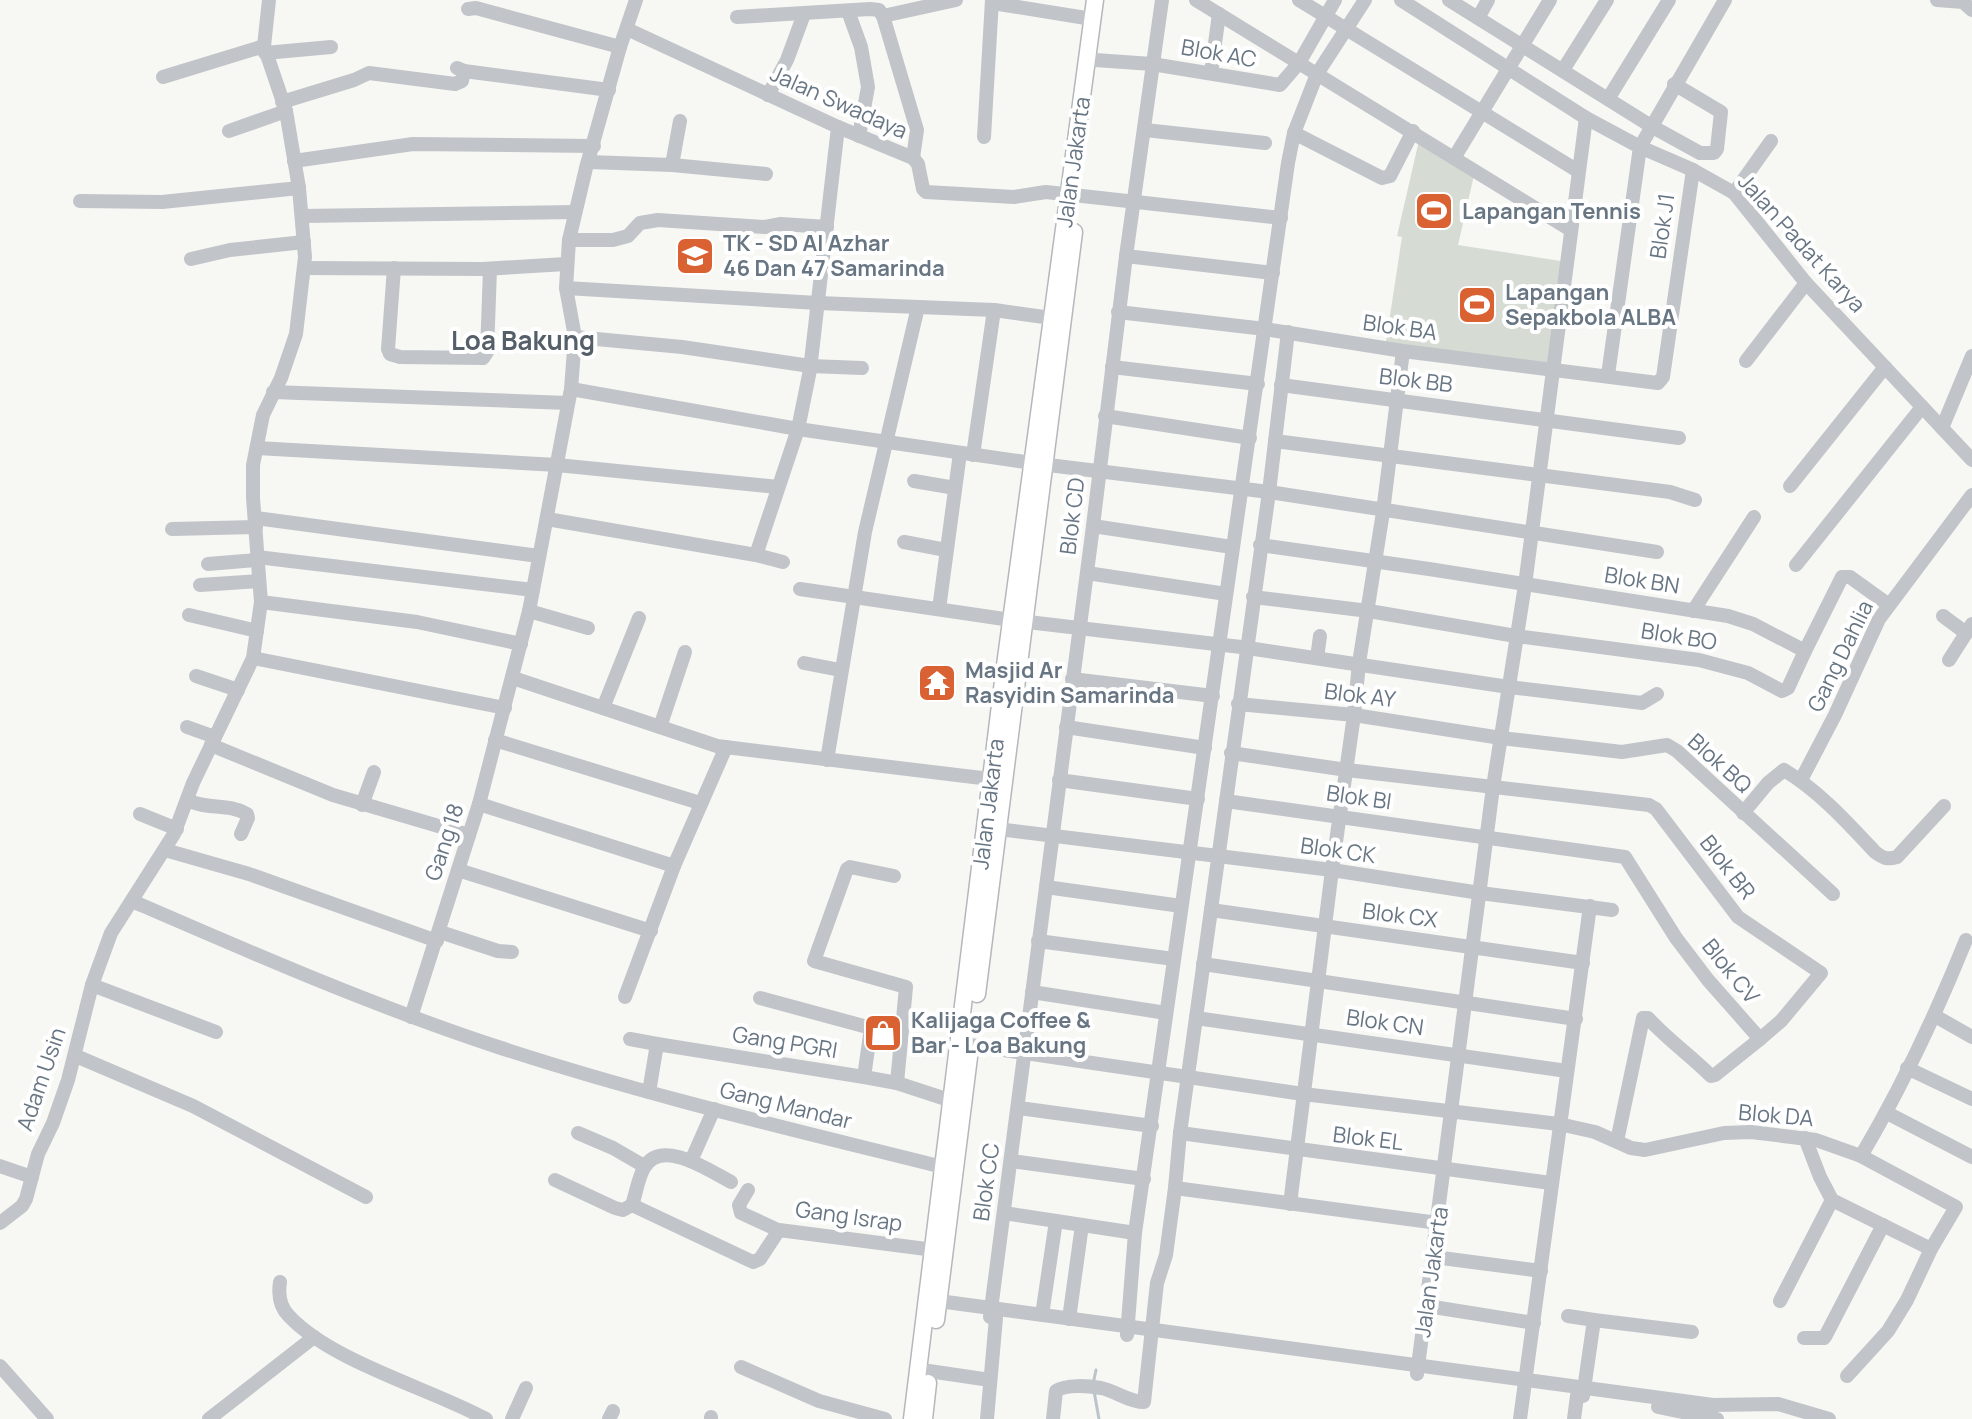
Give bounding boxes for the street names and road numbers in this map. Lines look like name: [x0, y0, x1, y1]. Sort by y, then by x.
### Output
street label: Blok AC: [1179, 32, 1259, 74]
street label: Jalan Swadaya: [766, 58, 912, 146]
street label: Jalan Jakarta: [1049, 95, 1097, 229]
street label: Jalan Padat Karya: [1732, 167, 1872, 319]
street label: Blok J1: [1643, 191, 1681, 261]
street label: Blok BA: [1361, 307, 1439, 347]
street label: Blok BB: [1377, 361, 1455, 399]
street label: Blok CD: [1052, 476, 1092, 556]
street label: Blok BN: [1602, 559, 1682, 601]
street label: Gang Dahlia: [1800, 595, 1880, 717]
street label: Blok BO: [1639, 615, 1719, 657]
street label: Blok AY: [1323, 676, 1398, 714]
street label: Blok BQ: [1682, 726, 1758, 800]
street label: Jalan Jakarta: [965, 737, 1011, 871]
street label: Blok BI: [1324, 778, 1394, 816]
street label: Gang 18: [417, 800, 471, 884]
street label: Blok BR: [1693, 828, 1763, 906]
street label: Blok CK: [1298, 830, 1379, 870]
street label: Blok CX: [1361, 896, 1440, 935]
street label: Blok CV: [1696, 932, 1767, 1010]
street label: Blok CN: [1344, 1002, 1426, 1042]
street label: Gang PGRI: [730, 1019, 840, 1065]
street label: Adam Usin: [9, 1023, 73, 1135]
street label: Gang Mandar: [717, 1074, 855, 1136]
street label: Blok DA: [1737, 1097, 1815, 1133]
street label: Blok EL: [1331, 1119, 1405, 1157]
street label: Blok CC: [966, 1141, 1006, 1223]
street label: Gang Israp: [794, 1194, 904, 1238]
street label: Jalan Jakarta: [1407, 1205, 1455, 1339]

